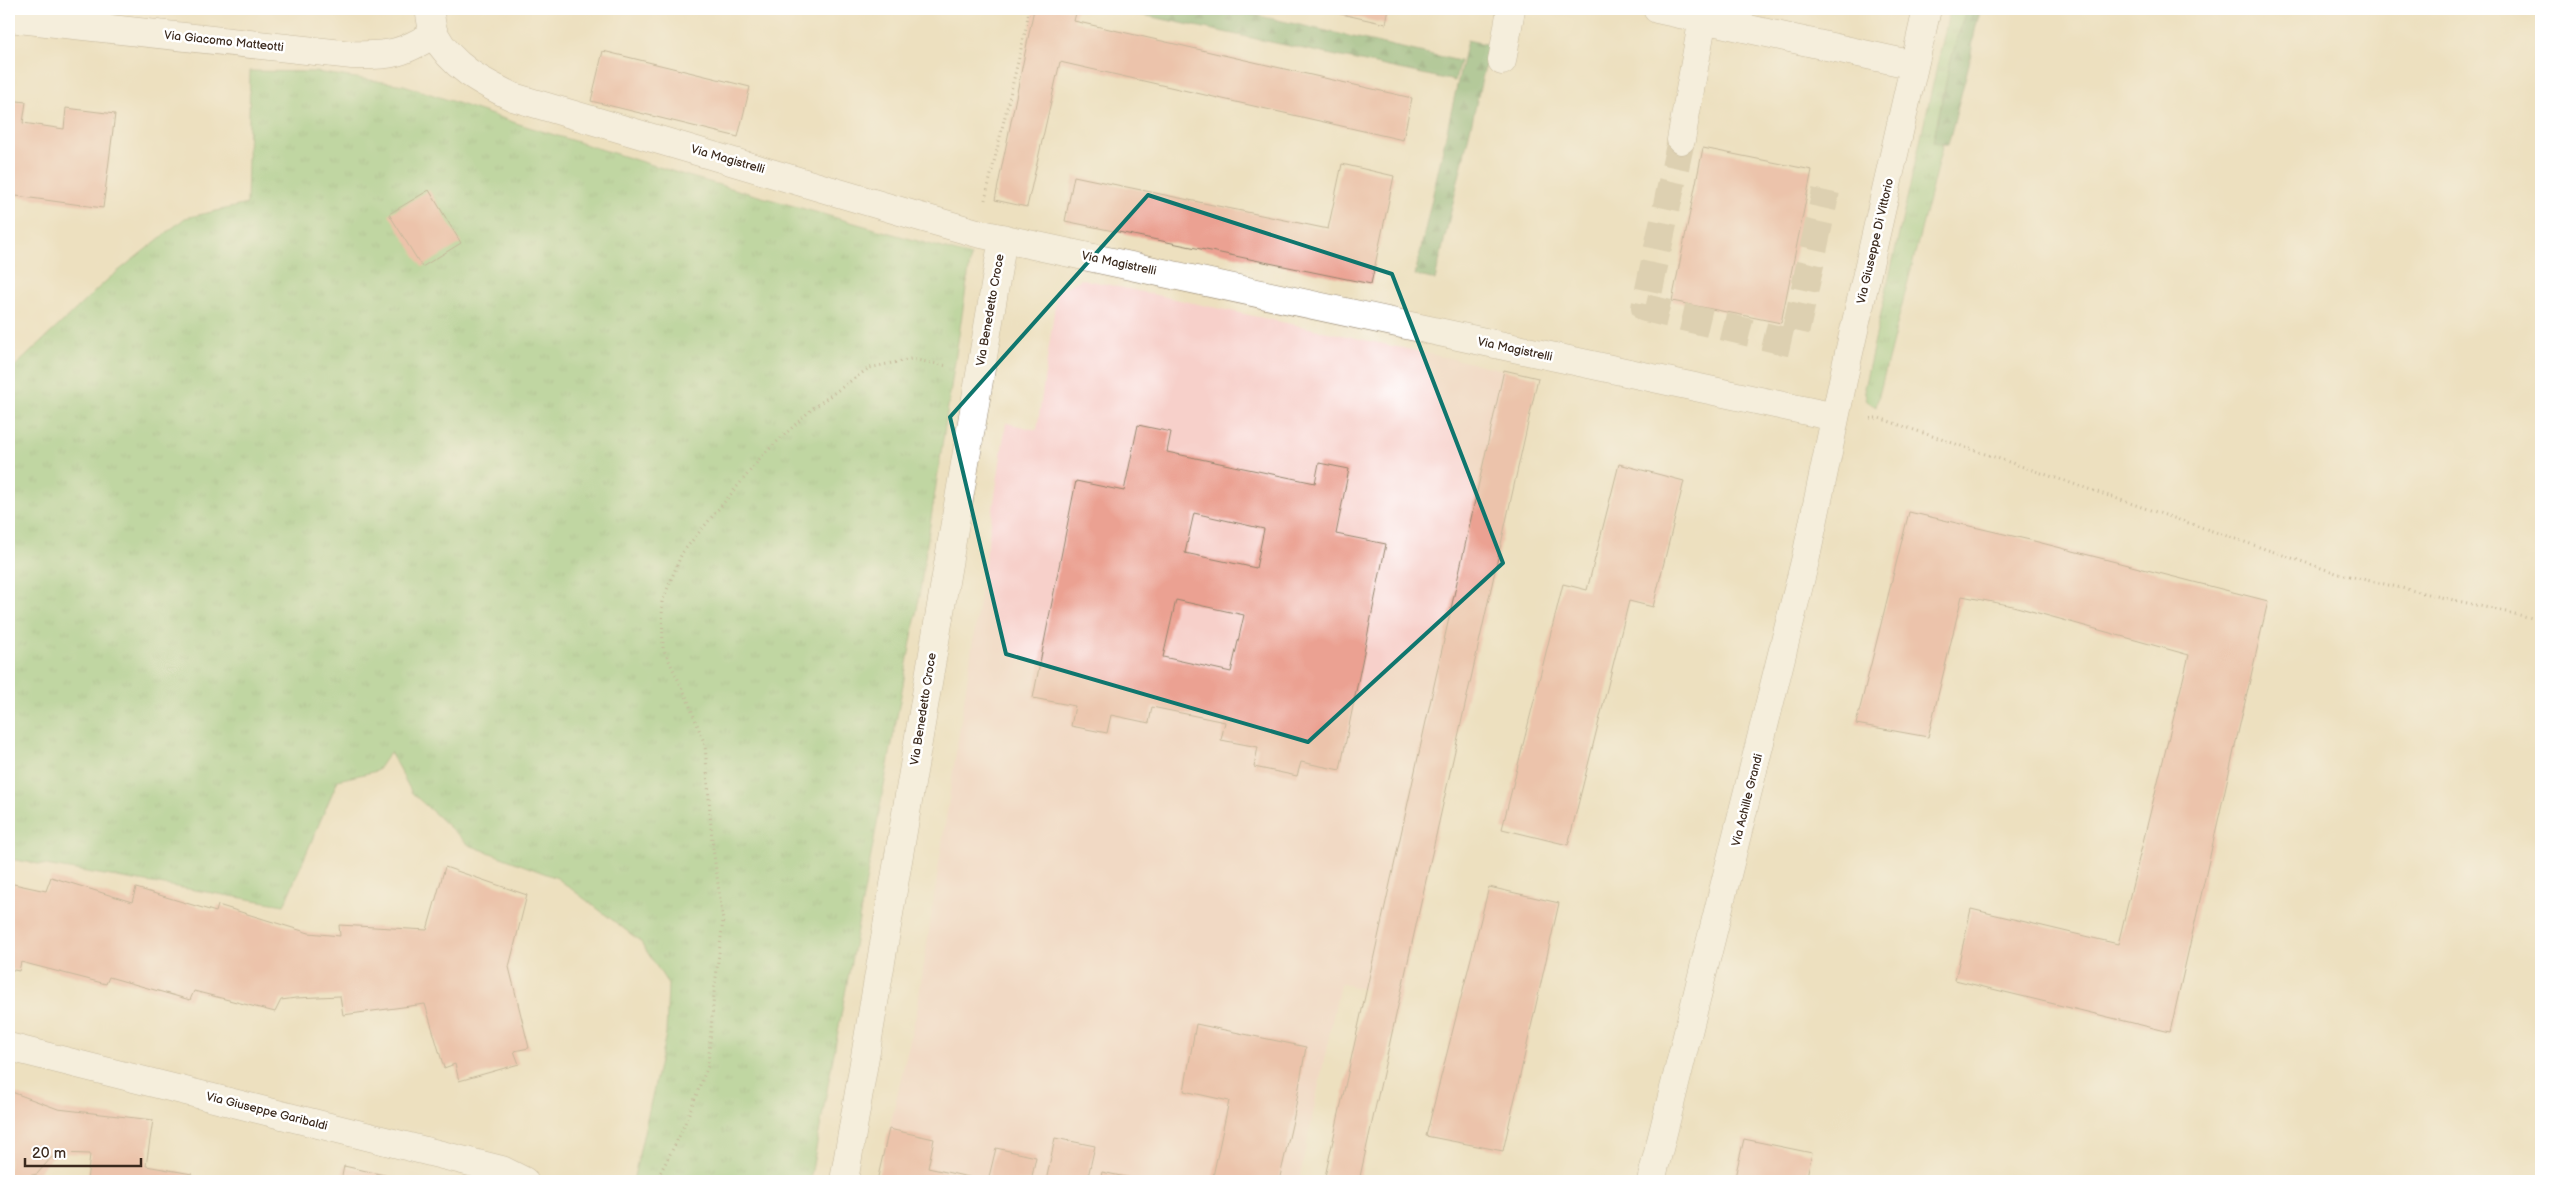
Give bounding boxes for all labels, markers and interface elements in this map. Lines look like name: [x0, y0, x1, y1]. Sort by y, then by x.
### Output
street label: Via Giacomo Matteotti: [163, 28, 285, 55]
street label: Via Magistrelli: [689, 142, 767, 177]
street label: Via Giuseppe Di Vittorio: [1854, 177, 1897, 305]
street label: Via Magistrelli: [1080, 248, 1158, 279]
street label: Via Benedetto Croce: [973, 253, 1008, 367]
street label: Via Magistrelli: [1476, 334, 1554, 365]
street label: Via Benedetto Croce: [907, 652, 940, 766]
street label: Via Achille Grandi: [1729, 752, 1766, 848]
street label: Via Giuseppe Garibaldi: [204, 1089, 329, 1134]
scale bar: [25, 1135, 141, 1167]
text: 20 m: [32, 1144, 66, 1163]

